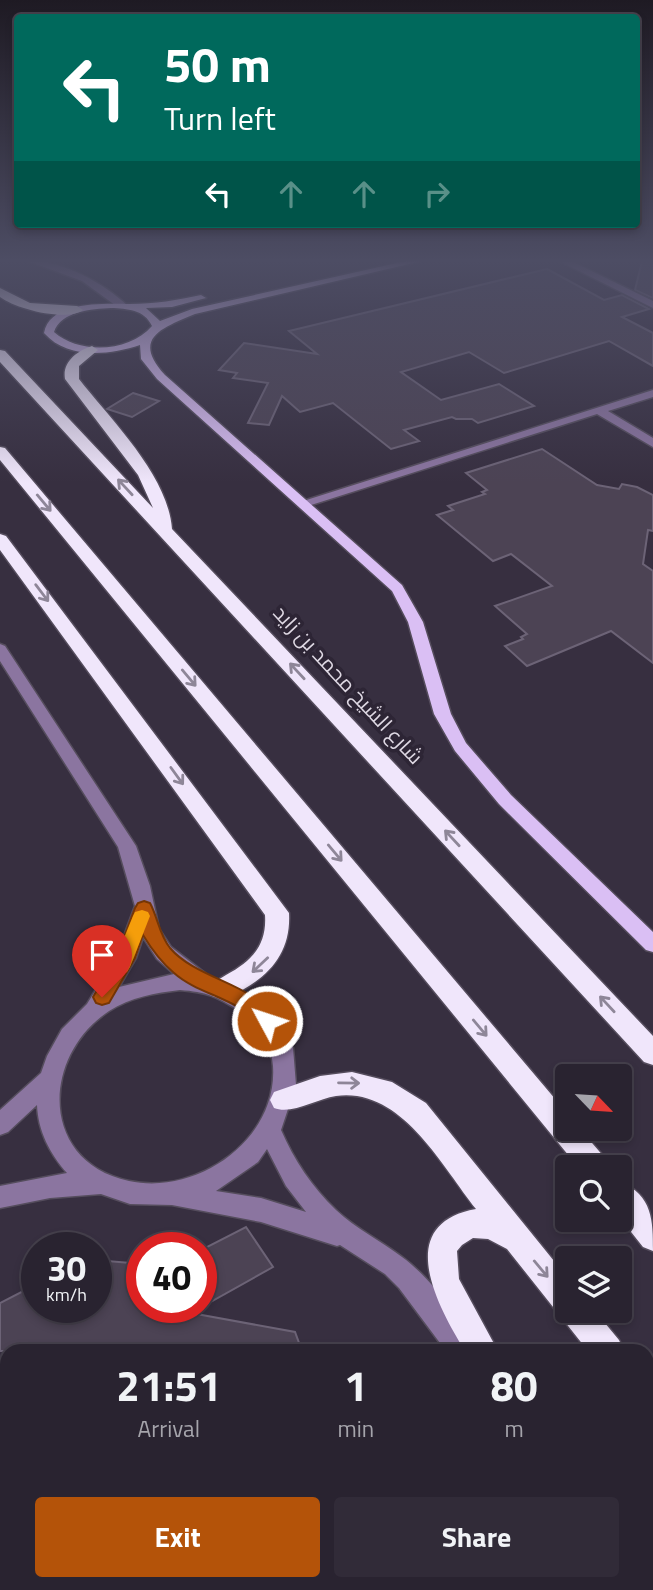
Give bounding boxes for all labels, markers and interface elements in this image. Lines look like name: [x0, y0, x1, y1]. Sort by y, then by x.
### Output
text: 50 m: [164, 26, 271, 101]
icon: left: [49, 42, 140, 133]
text: Turn left: [164, 94, 276, 142]
icon: left: [199, 175, 237, 213]
icon: ahead: [272, 175, 310, 213]
icon: ahead: [345, 175, 383, 213]
icon: right: [418, 175, 456, 213]
one-way arrow: [117, 479, 134, 496]
one-way arrow: [36, 494, 51, 512]
one-way arrow: [35, 583, 49, 602]
street label: شارع الشيخ محمد بن زايد: [266, 597, 431, 771]
one-way arrow: [289, 662, 305, 680]
one-way arrow: [181, 669, 197, 687]
one-way arrow: [170, 766, 185, 785]
one-way arrow: [443, 830, 460, 847]
one-way arrow: [327, 843, 343, 861]
pin: [72, 925, 132, 997]
icon: arrive: [83, 936, 121, 974]
one-way arrow: [251, 957, 269, 973]
position arrow: [230, 984, 304, 1058]
one-way arrow: [598, 996, 615, 1013]
one-way arrow: [472, 1018, 488, 1036]
north arrow: [555, 1064, 632, 1141]
map controls: [555, 1064, 632, 1323]
one-way arrow: [337, 1076, 360, 1090]
button: search: [555, 1155, 632, 1232]
speed limit sign: 40: [126, 1232, 217, 1323]
text: 30: [47, 1241, 86, 1295]
button: layers: [555, 1246, 632, 1323]
one-way arrow: [533, 1260, 548, 1278]
text: km/h: [46, 1281, 87, 1308]
text: 21:51: [116, 1353, 221, 1417]
text: 1: [344, 1353, 368, 1417]
text: 80: [491, 1353, 538, 1417]
text: Arrival: [138, 1411, 200, 1446]
text: min: [338, 1411, 374, 1446]
text: m: [504, 1411, 524, 1446]
button: Exit: [35, 1497, 320, 1577]
button: Share: [334, 1497, 619, 1577]

